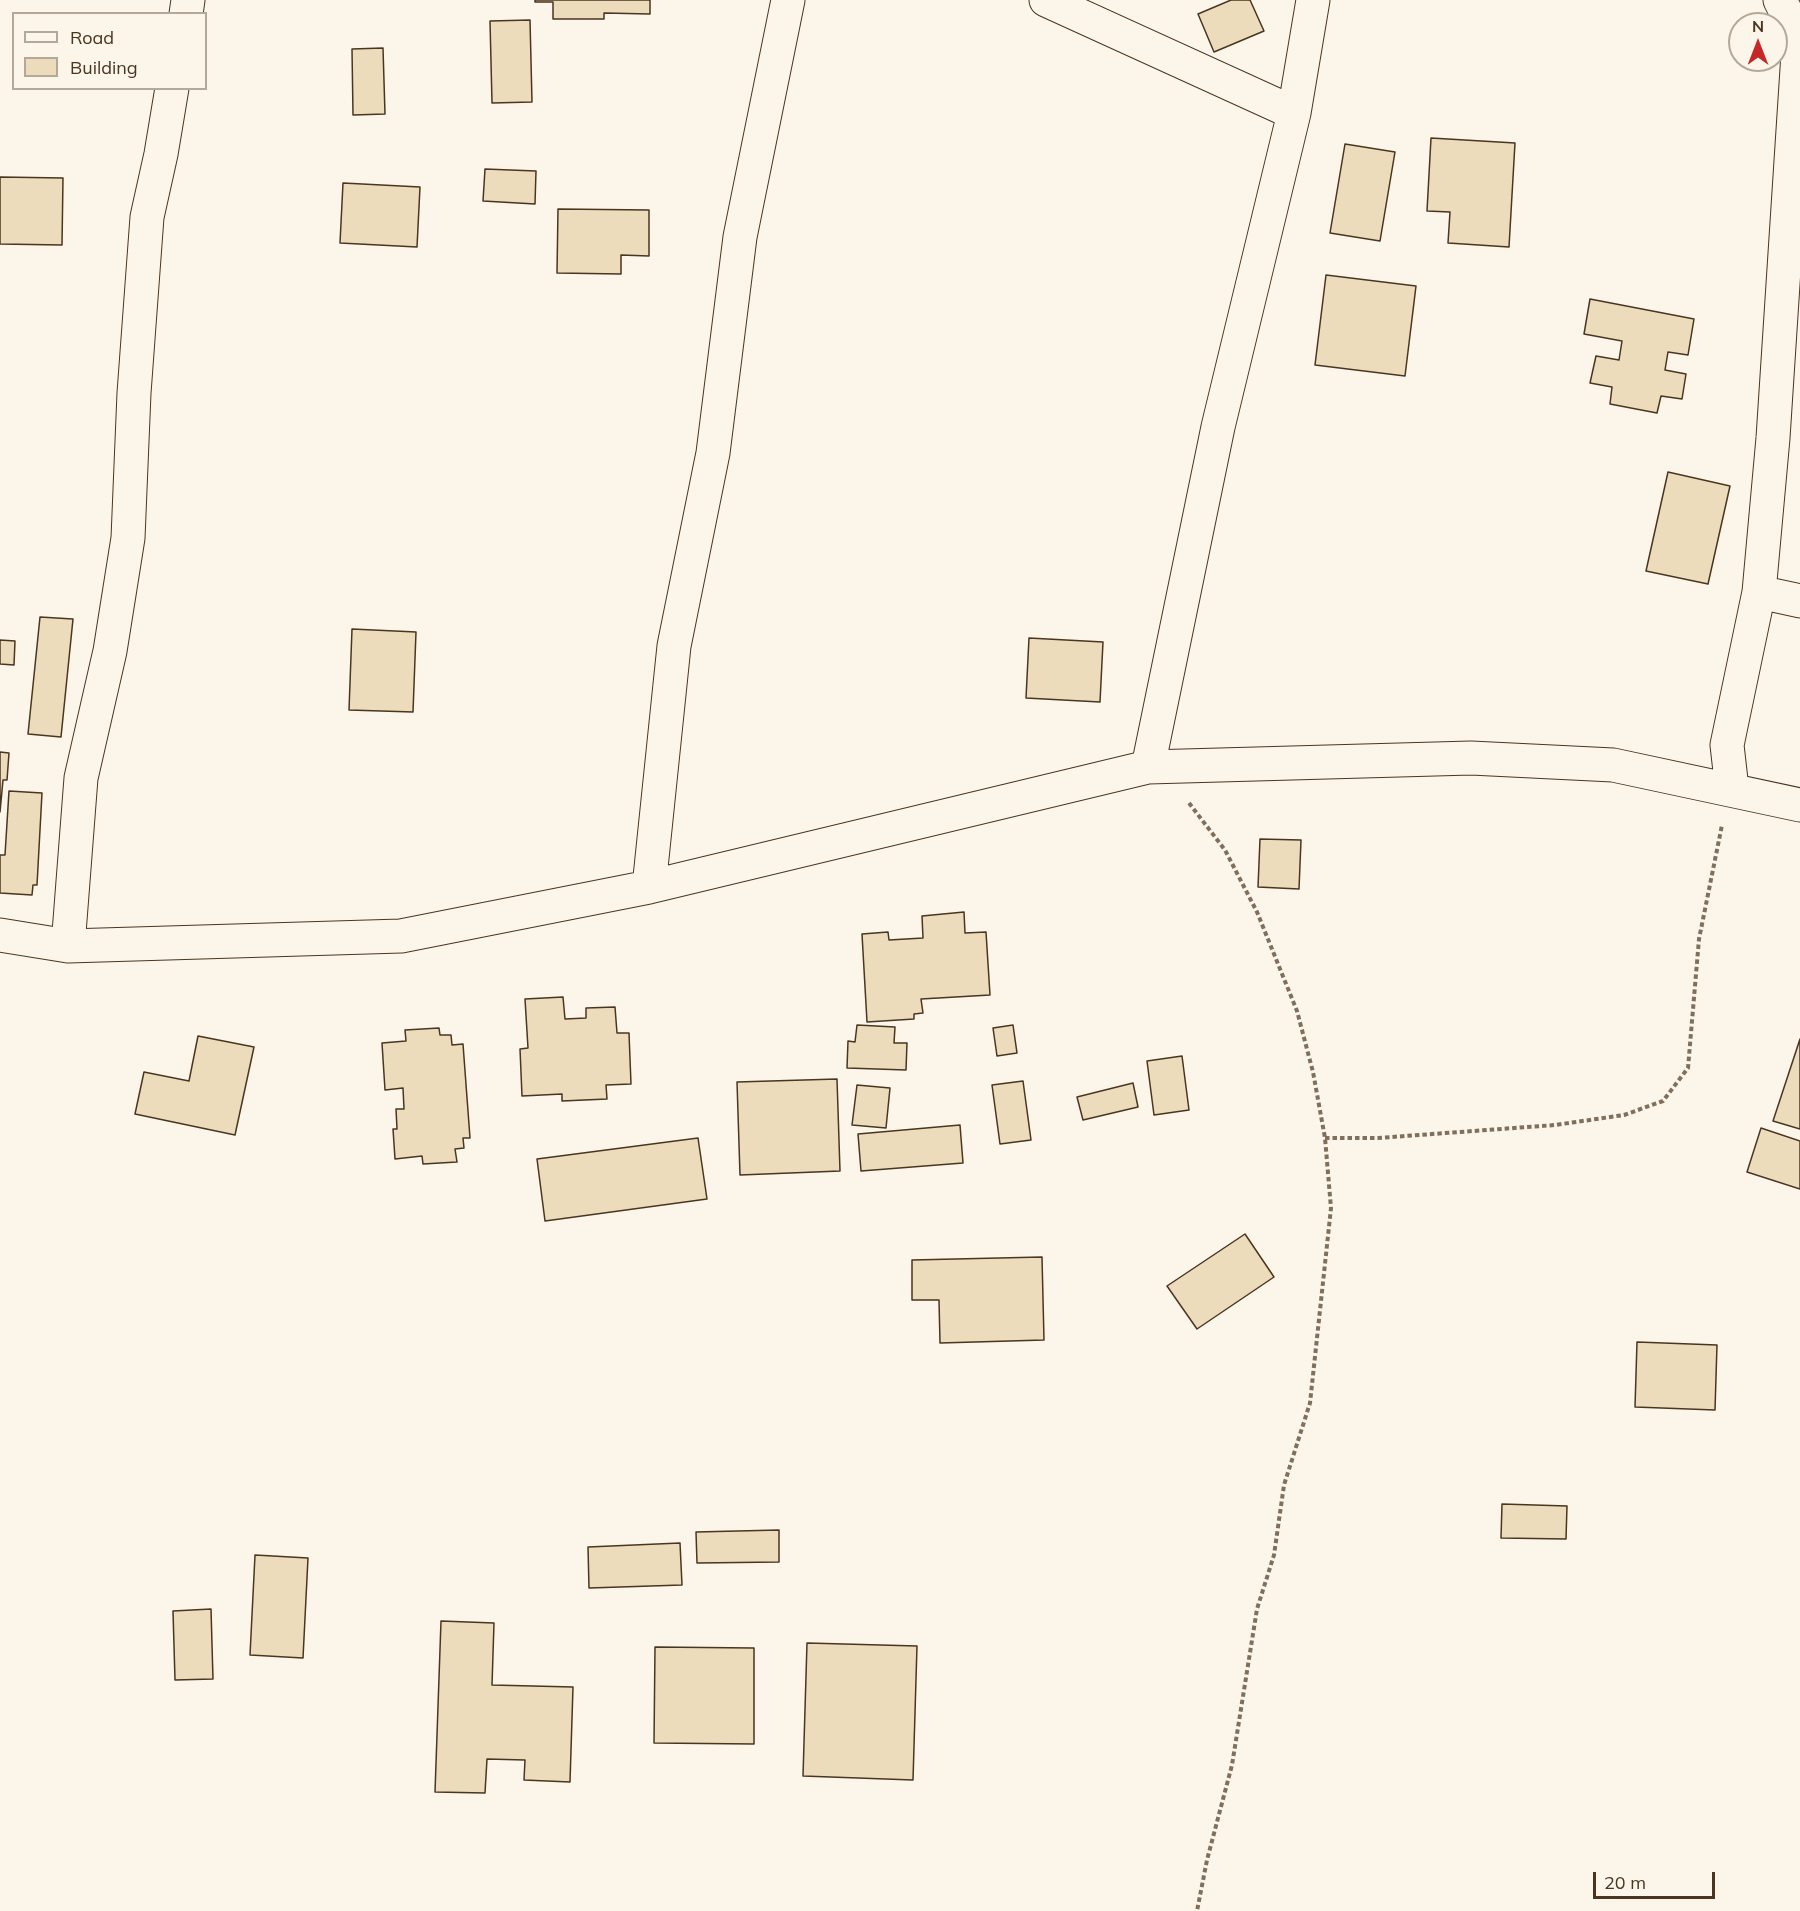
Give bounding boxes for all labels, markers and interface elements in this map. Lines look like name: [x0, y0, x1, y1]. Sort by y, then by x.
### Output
legend: [12, 12, 207, 90]
north arrow: [1728, 12, 1788, 72]
text: N: [1752, 16, 1764, 36]
text: Road: [70, 26, 114, 49]
text: Building: [70, 56, 138, 79]
scale bar: [1596, 1860, 1718, 1898]
text: 20 m: [1604, 1871, 1646, 1894]

